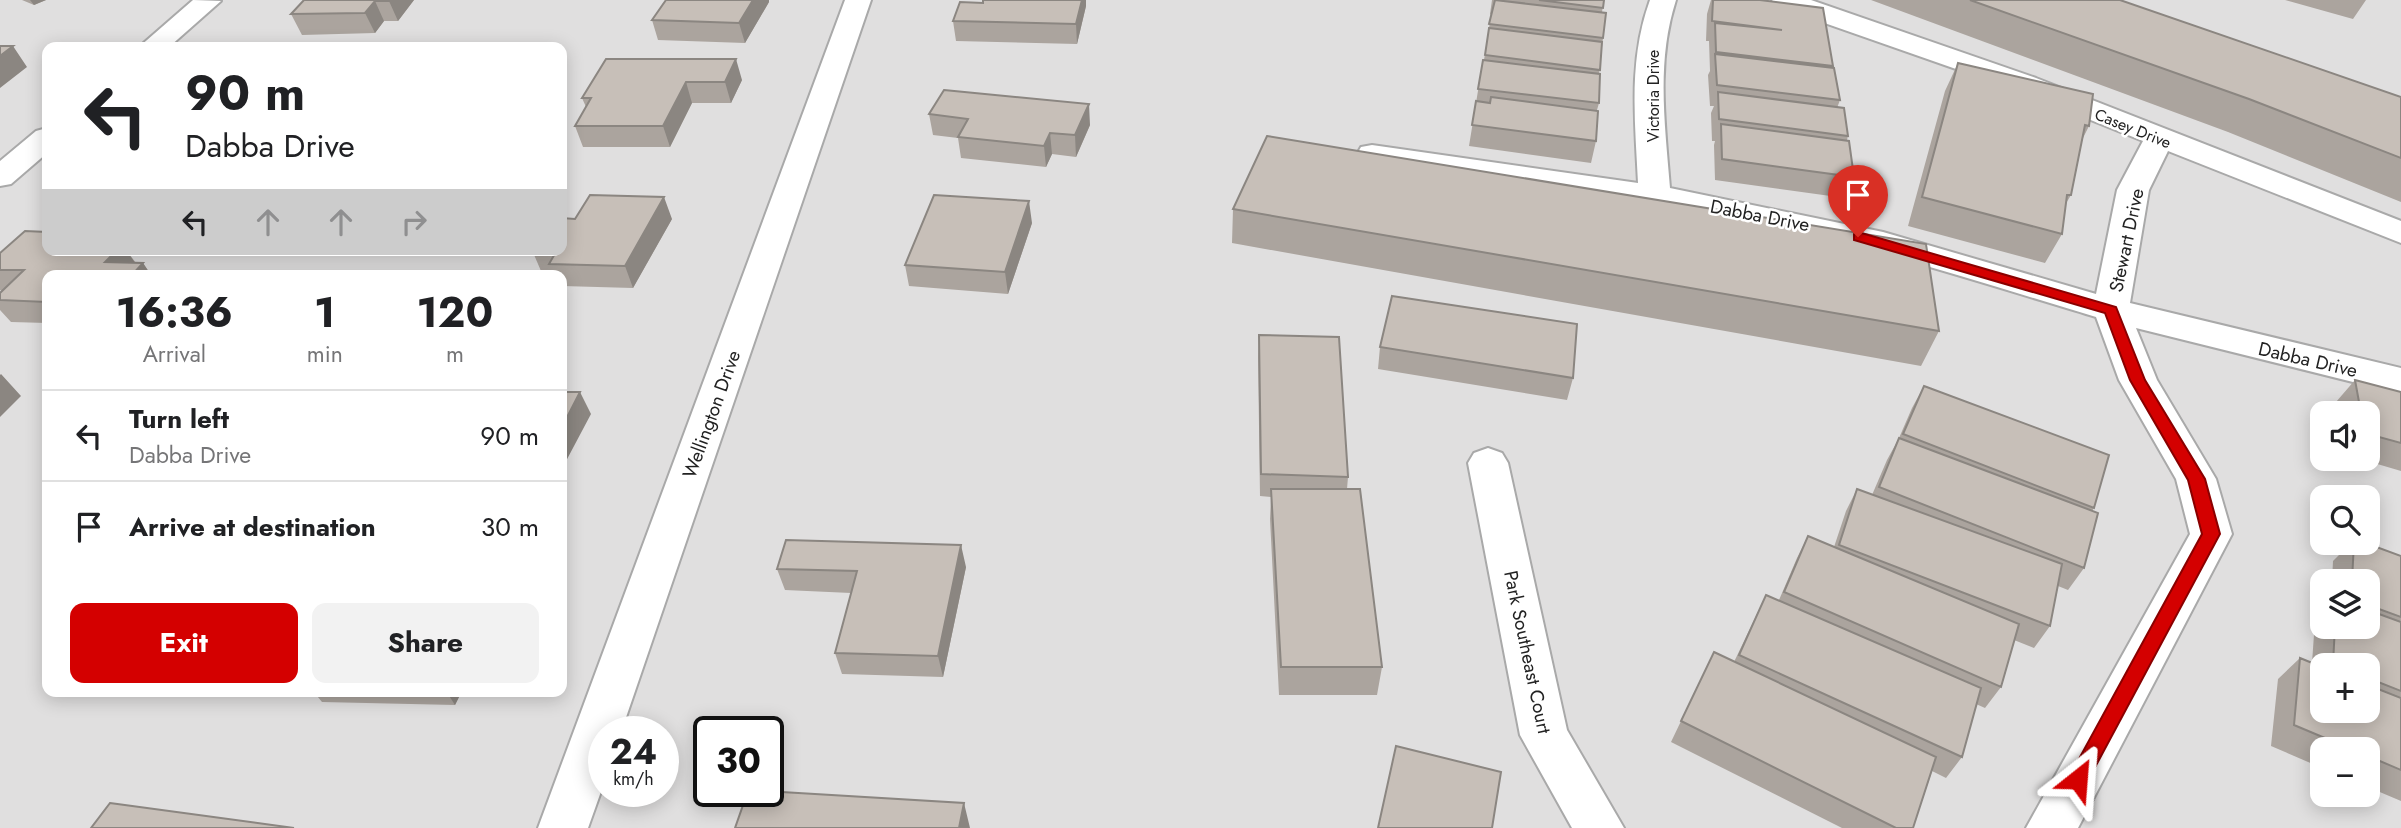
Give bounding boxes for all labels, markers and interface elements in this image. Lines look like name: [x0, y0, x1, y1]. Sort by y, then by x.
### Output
street label: Victoria Drive: [1642, 50, 1665, 142]
text: 90 m: [185, 58, 305, 128]
icon: left: [70, 70, 161, 161]
street label: Casey Drive: [2091, 103, 2174, 154]
text: Dabba Drive: [185, 123, 355, 169]
pin: [1828, 165, 1888, 237]
icon: arrive: [1839, 176, 1877, 214]
street label: Stewart Drive: [2102, 185, 2151, 295]
street label: Dabba Drive: [1708, 193, 1812, 238]
icon: left: [176, 203, 214, 241]
icon: ahead: [249, 203, 287, 241]
icon: ahead: [322, 203, 360, 241]
icon: right: [395, 203, 433, 241]
text: 16:36: [116, 282, 233, 343]
text: 1: [314, 282, 335, 343]
text: 120: [416, 282, 493, 343]
street label: Dabba Drive: [2256, 335, 2360, 384]
text: Arrival: [143, 337, 206, 371]
text: min: [307, 337, 343, 371]
text: m: [446, 337, 464, 371]
street label: Wellington Drive: [676, 346, 747, 482]
text: Turn left: [129, 400, 229, 438]
map controls: [2310, 401, 2380, 807]
button: sound: [2310, 401, 2380, 471]
icon: left: [70, 417, 108, 455]
text: 90 m: [480, 417, 539, 455]
text: Dabba Drive: [129, 438, 251, 472]
button: search: [2310, 485, 2380, 555]
icon: arrive: [70, 508, 108, 546]
text: Arrive at destination: [129, 508, 376, 546]
text: 30 m: [481, 508, 539, 546]
street label: Park Southeast Court: [1497, 568, 1558, 737]
button: layers: [2310, 569, 2380, 639]
button: Exit: [70, 603, 298, 683]
button: Share: [312, 603, 539, 683]
button: +: [2310, 653, 2380, 723]
speed limit sign: 30: [693, 716, 784, 807]
text: 24: [610, 727, 657, 777]
button: −: [2310, 737, 2380, 807]
position arrow: [2041, 742, 2115, 816]
text: km/h: [613, 766, 654, 792]

